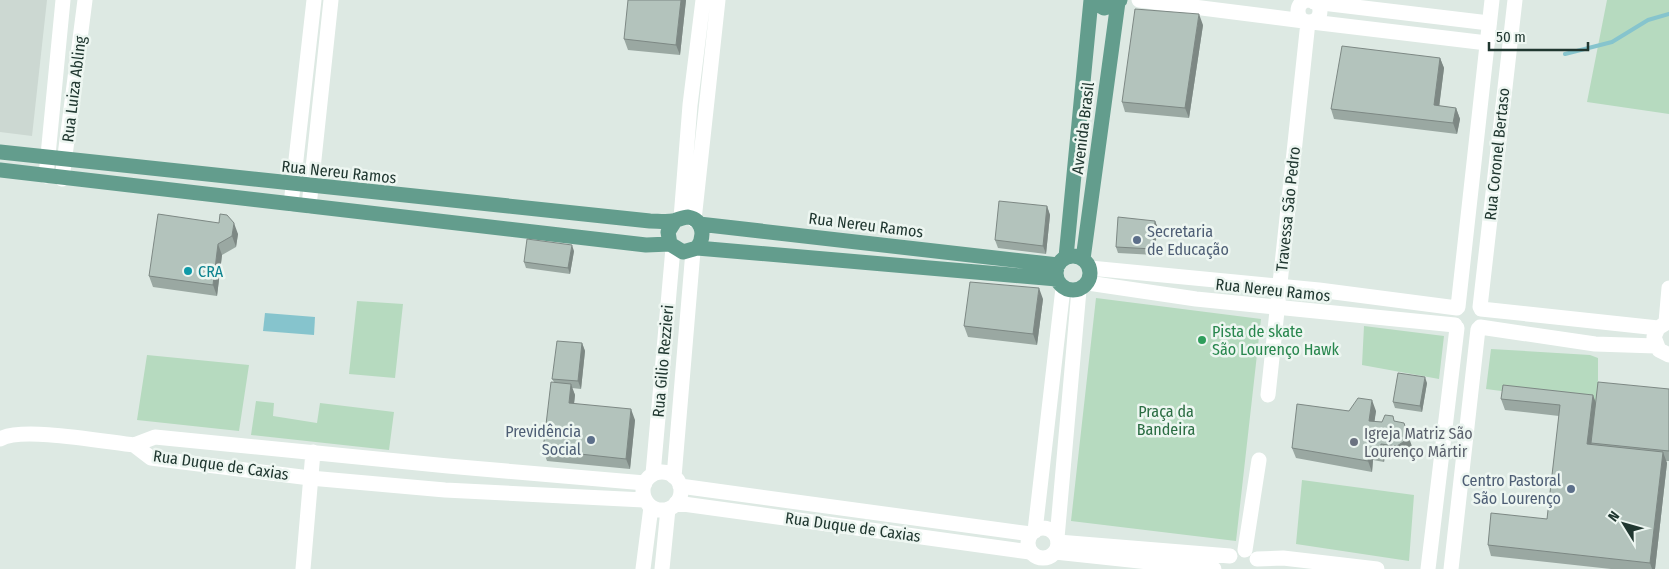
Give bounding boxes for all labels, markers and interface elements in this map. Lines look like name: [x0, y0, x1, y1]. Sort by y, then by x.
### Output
scale bar: [1489, 20, 1588, 52]
text: 50 m: [1496, 28, 1526, 46]
street label: Rua Luiza Abling: [58, 34, 90, 143]
street label: Avenida Brasil: [1068, 81, 1098, 175]
street label: Rua Coronel Bertaso: [1481, 87, 1513, 221]
street label: Travessa São Pedro: [1272, 146, 1304, 272]
street label: Rua Nereu Ramos: [281, 157, 398, 187]
street label: Rua Nereu Ramos: [808, 209, 925, 241]
place label: Secretaria de Educação: [1147, 222, 1229, 259]
marker: Secretaria de Educação: [1131, 234, 1143, 246]
place label: CRA: [198, 262, 224, 281]
marker: CRA: [182, 265, 194, 277]
street label: Rua Nereu Ramos: [1215, 275, 1332, 305]
street label: Rua Gilio Rezzieri: [649, 304, 677, 418]
place label: Pista de skate São Lourenço Hawk: [1212, 322, 1340, 359]
marker: Pista de skate São Lourenço Hawk: [1196, 334, 1208, 346]
park label: Praça da Bandeira: [1137, 402, 1195, 439]
place label: Previdência Social: [505, 422, 581, 459]
place label: Igreja Matriz São Lourenço Mártir: [1364, 424, 1473, 461]
marker: Previdência Social: [585, 434, 597, 446]
marker: Igreja Matriz São Lourenço Mártir: [1348, 436, 1360, 448]
street label: Rua Duque de Caxias: [152, 446, 290, 484]
place label: Centro Pastoral São Lourenço: [1462, 471, 1561, 508]
marker: Centro Pastoral São Lourenço: [1565, 483, 1577, 495]
north arrow: [1599, 499, 1649, 549]
street label: Rua Duque de Caxias: [784, 508, 922, 546]
text: N: [1605, 508, 1623, 525]

